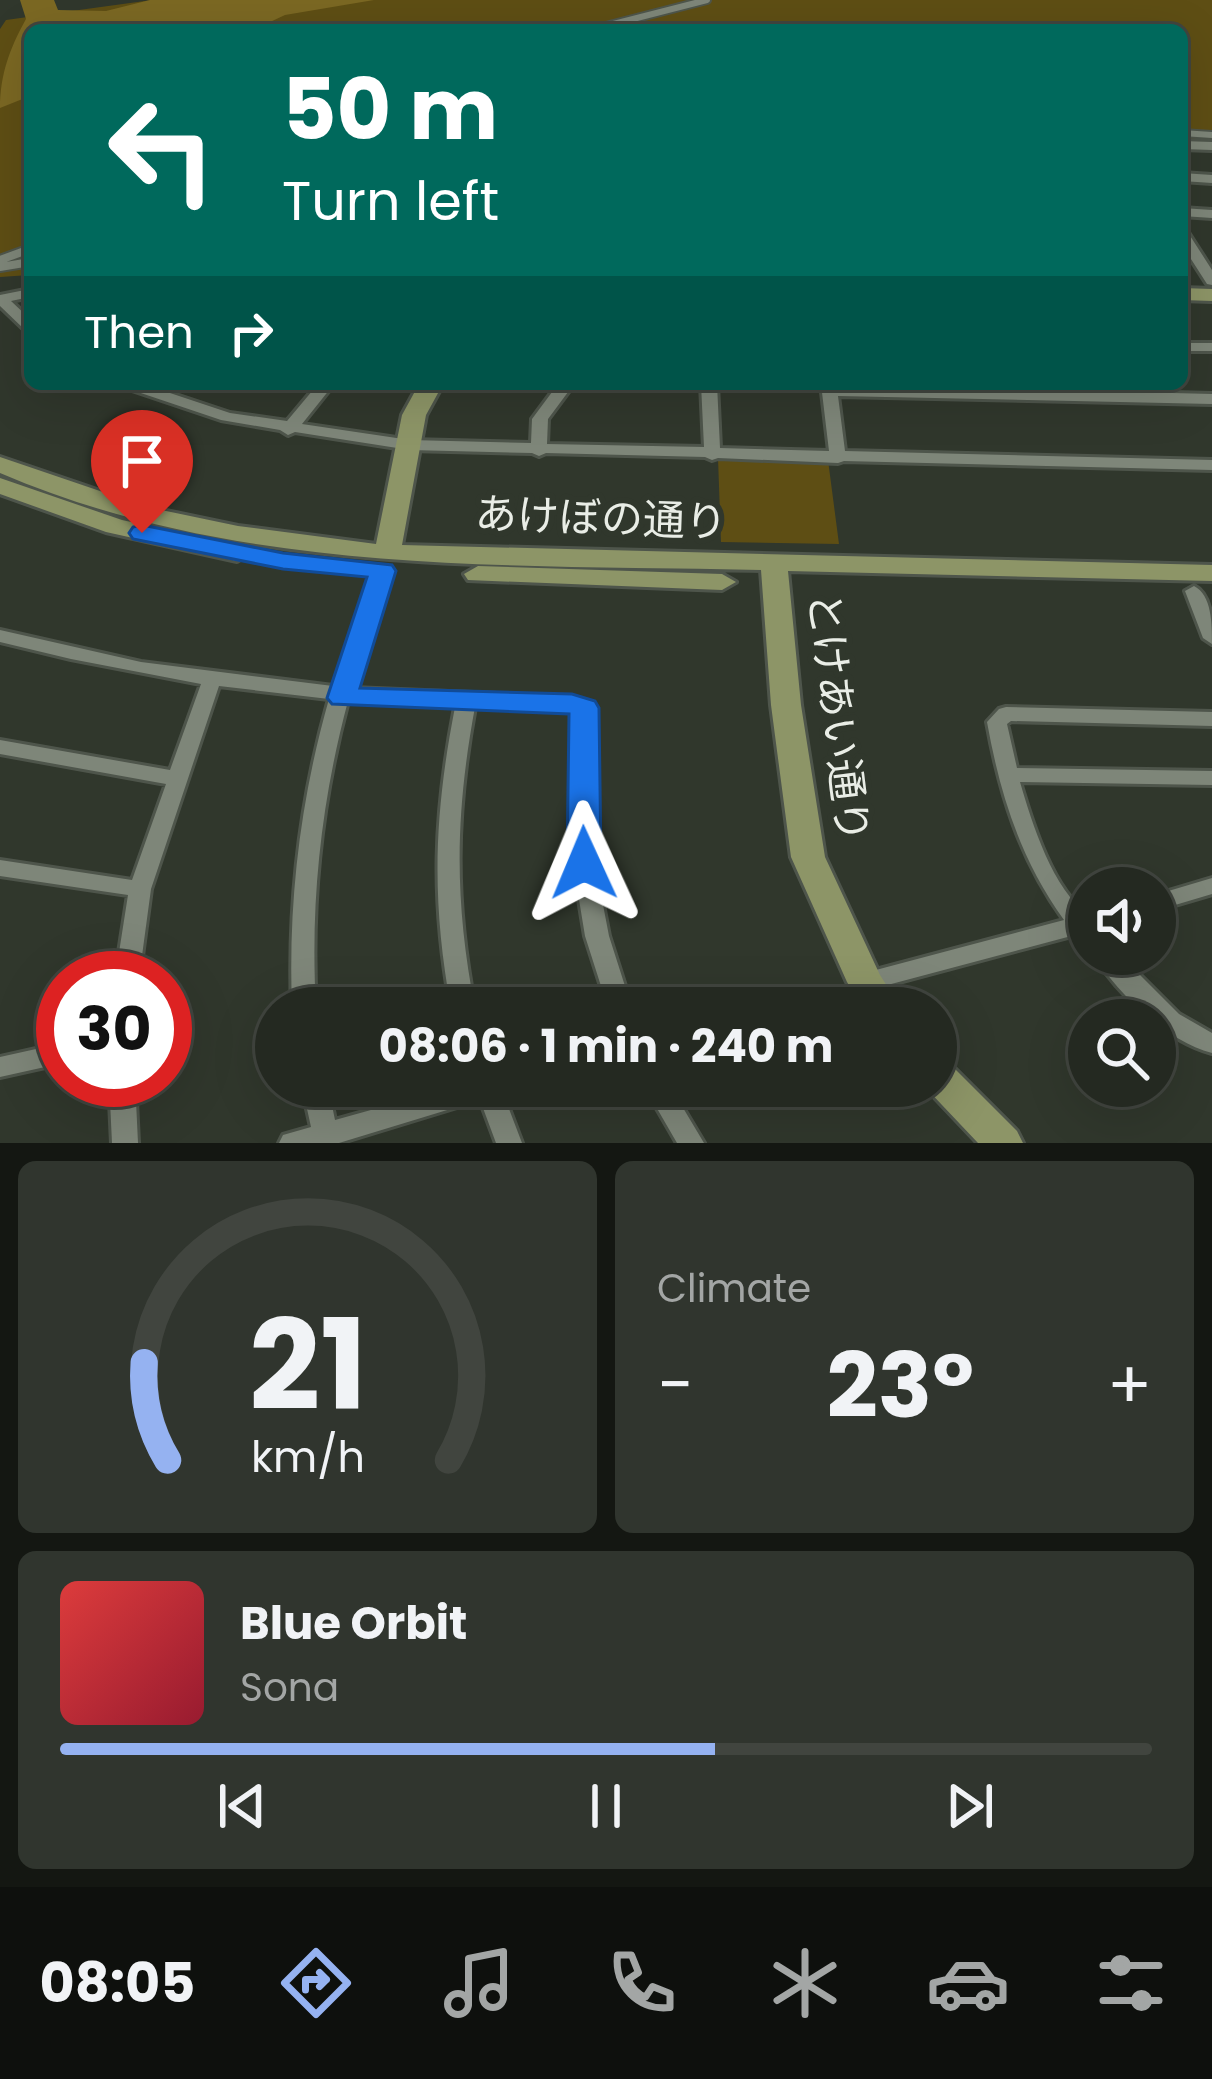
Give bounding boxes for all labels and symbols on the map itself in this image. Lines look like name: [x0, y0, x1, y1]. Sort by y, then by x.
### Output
pin: [91, 410, 193, 533]
street label: あけぼの通り: [474, 484, 728, 552]
street label: とけあい通り: [793, 588, 883, 846]
position arrow: [521, 800, 647, 926]
speed limit sign: 30: [36, 951, 192, 1107]

